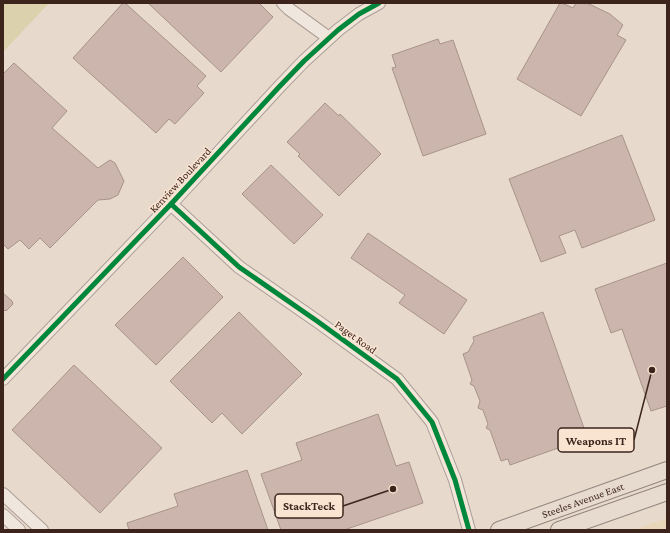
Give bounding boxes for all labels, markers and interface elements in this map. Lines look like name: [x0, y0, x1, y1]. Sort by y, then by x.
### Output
street label: Kenview Boulevard: [147, 145, 213, 215]
street label: Paget Road: [332, 318, 379, 357]
callout: Weapons IT: [558, 428, 634, 452]
text: Weapons IT: [565, 434, 626, 448]
street label: Steeles Avenue East: [540, 480, 626, 520]
callout: StackTeck: [275, 494, 343, 518]
text: StackTeck: [283, 499, 336, 513]

